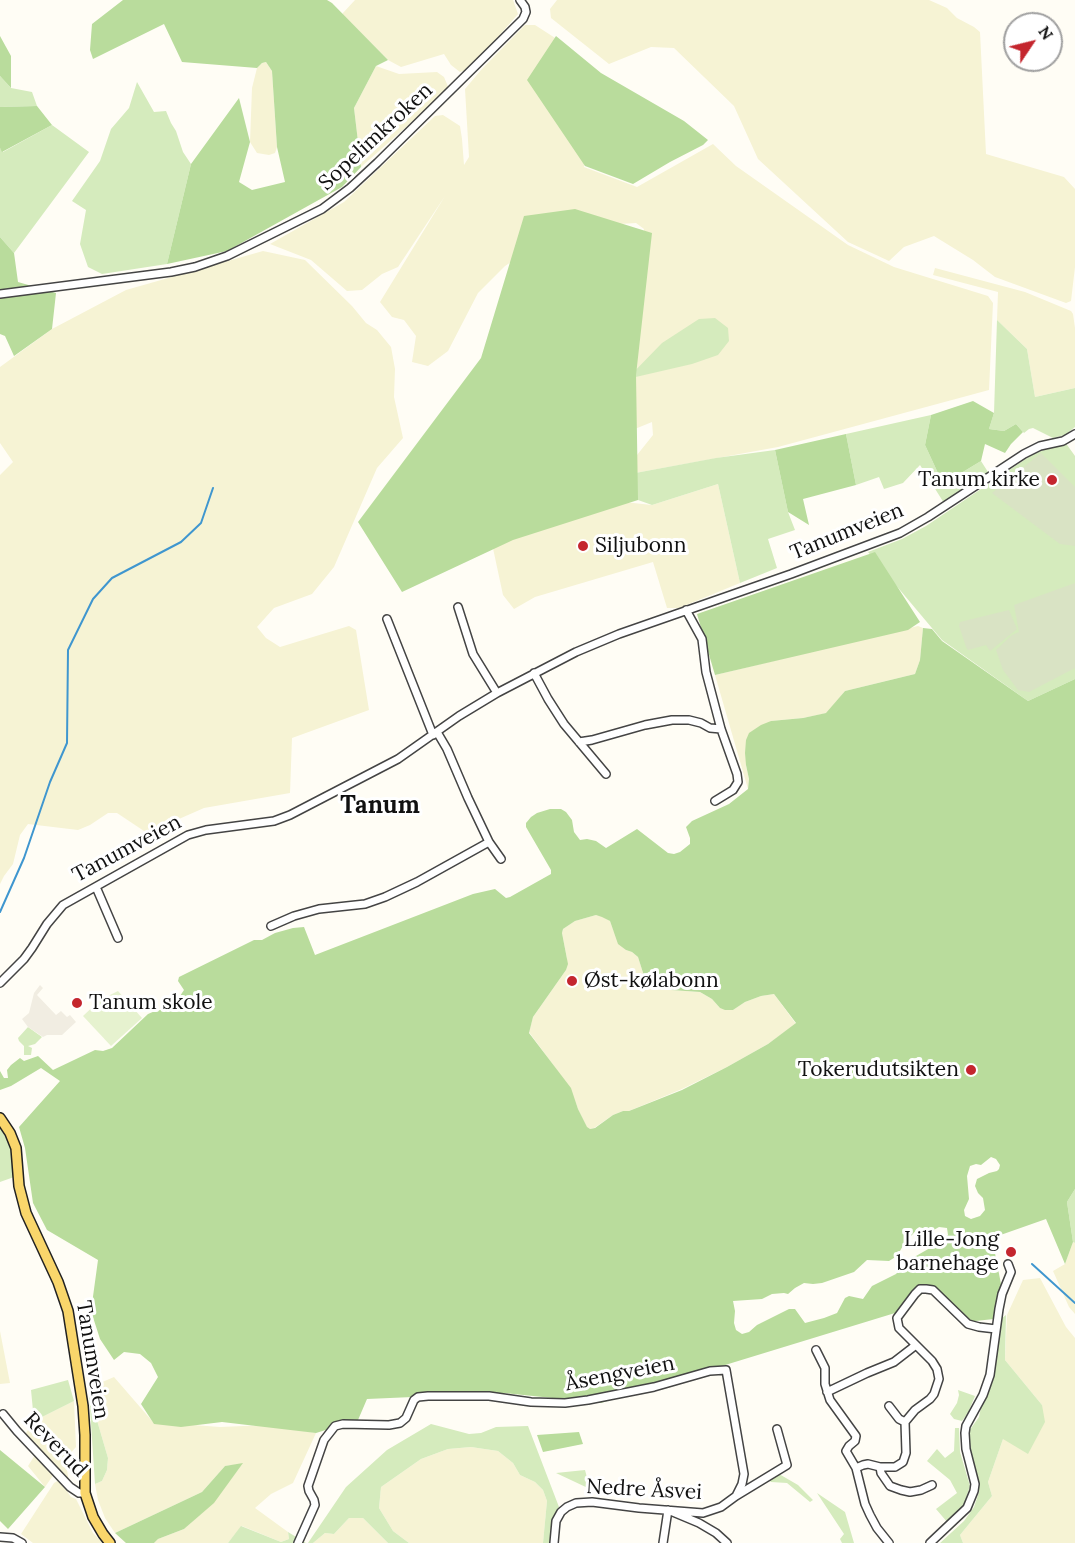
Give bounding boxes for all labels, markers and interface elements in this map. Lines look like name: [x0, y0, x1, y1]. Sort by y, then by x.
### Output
north arrow: [1003, 12, 1063, 72]
text: N: [1034, 22, 1058, 44]
street label: Sopelimkroken: [314, 78, 438, 196]
place label: Tanum kirke: [918, 467, 1040, 493]
marker: Tanum kirke: [1045, 473, 1059, 487]
street label: Tanumveien: [787, 498, 907, 566]
place label: Siljubonn: [595, 533, 686, 559]
marker: Siljubonn: [576, 539, 590, 553]
district label: Tanum: [340, 792, 420, 820]
street label: Tanumveien: [68, 810, 186, 888]
place label: Øst-kølabonn: [584, 968, 719, 994]
marker: Øst-kølabonn: [565, 974, 579, 988]
place label: Tanum skole: [89, 990, 213, 1016]
marker: Tanum skole: [70, 996, 84, 1010]
place label: Tokerudutsikten: [798, 1057, 959, 1083]
marker: Tokerudutsikten: [964, 1063, 978, 1077]
place label: Lille-Jong barnehage: [896, 1227, 999, 1277]
marker: Lille-Jong barnehage: [1004, 1245, 1018, 1259]
street label: Tanumveien: [70, 1299, 114, 1421]
street label: Åsengveien: [563, 1351, 677, 1397]
street label: Reverud: [18, 1407, 92, 1483]
street label: Nedre Åsvei: [585, 1474, 703, 1506]

